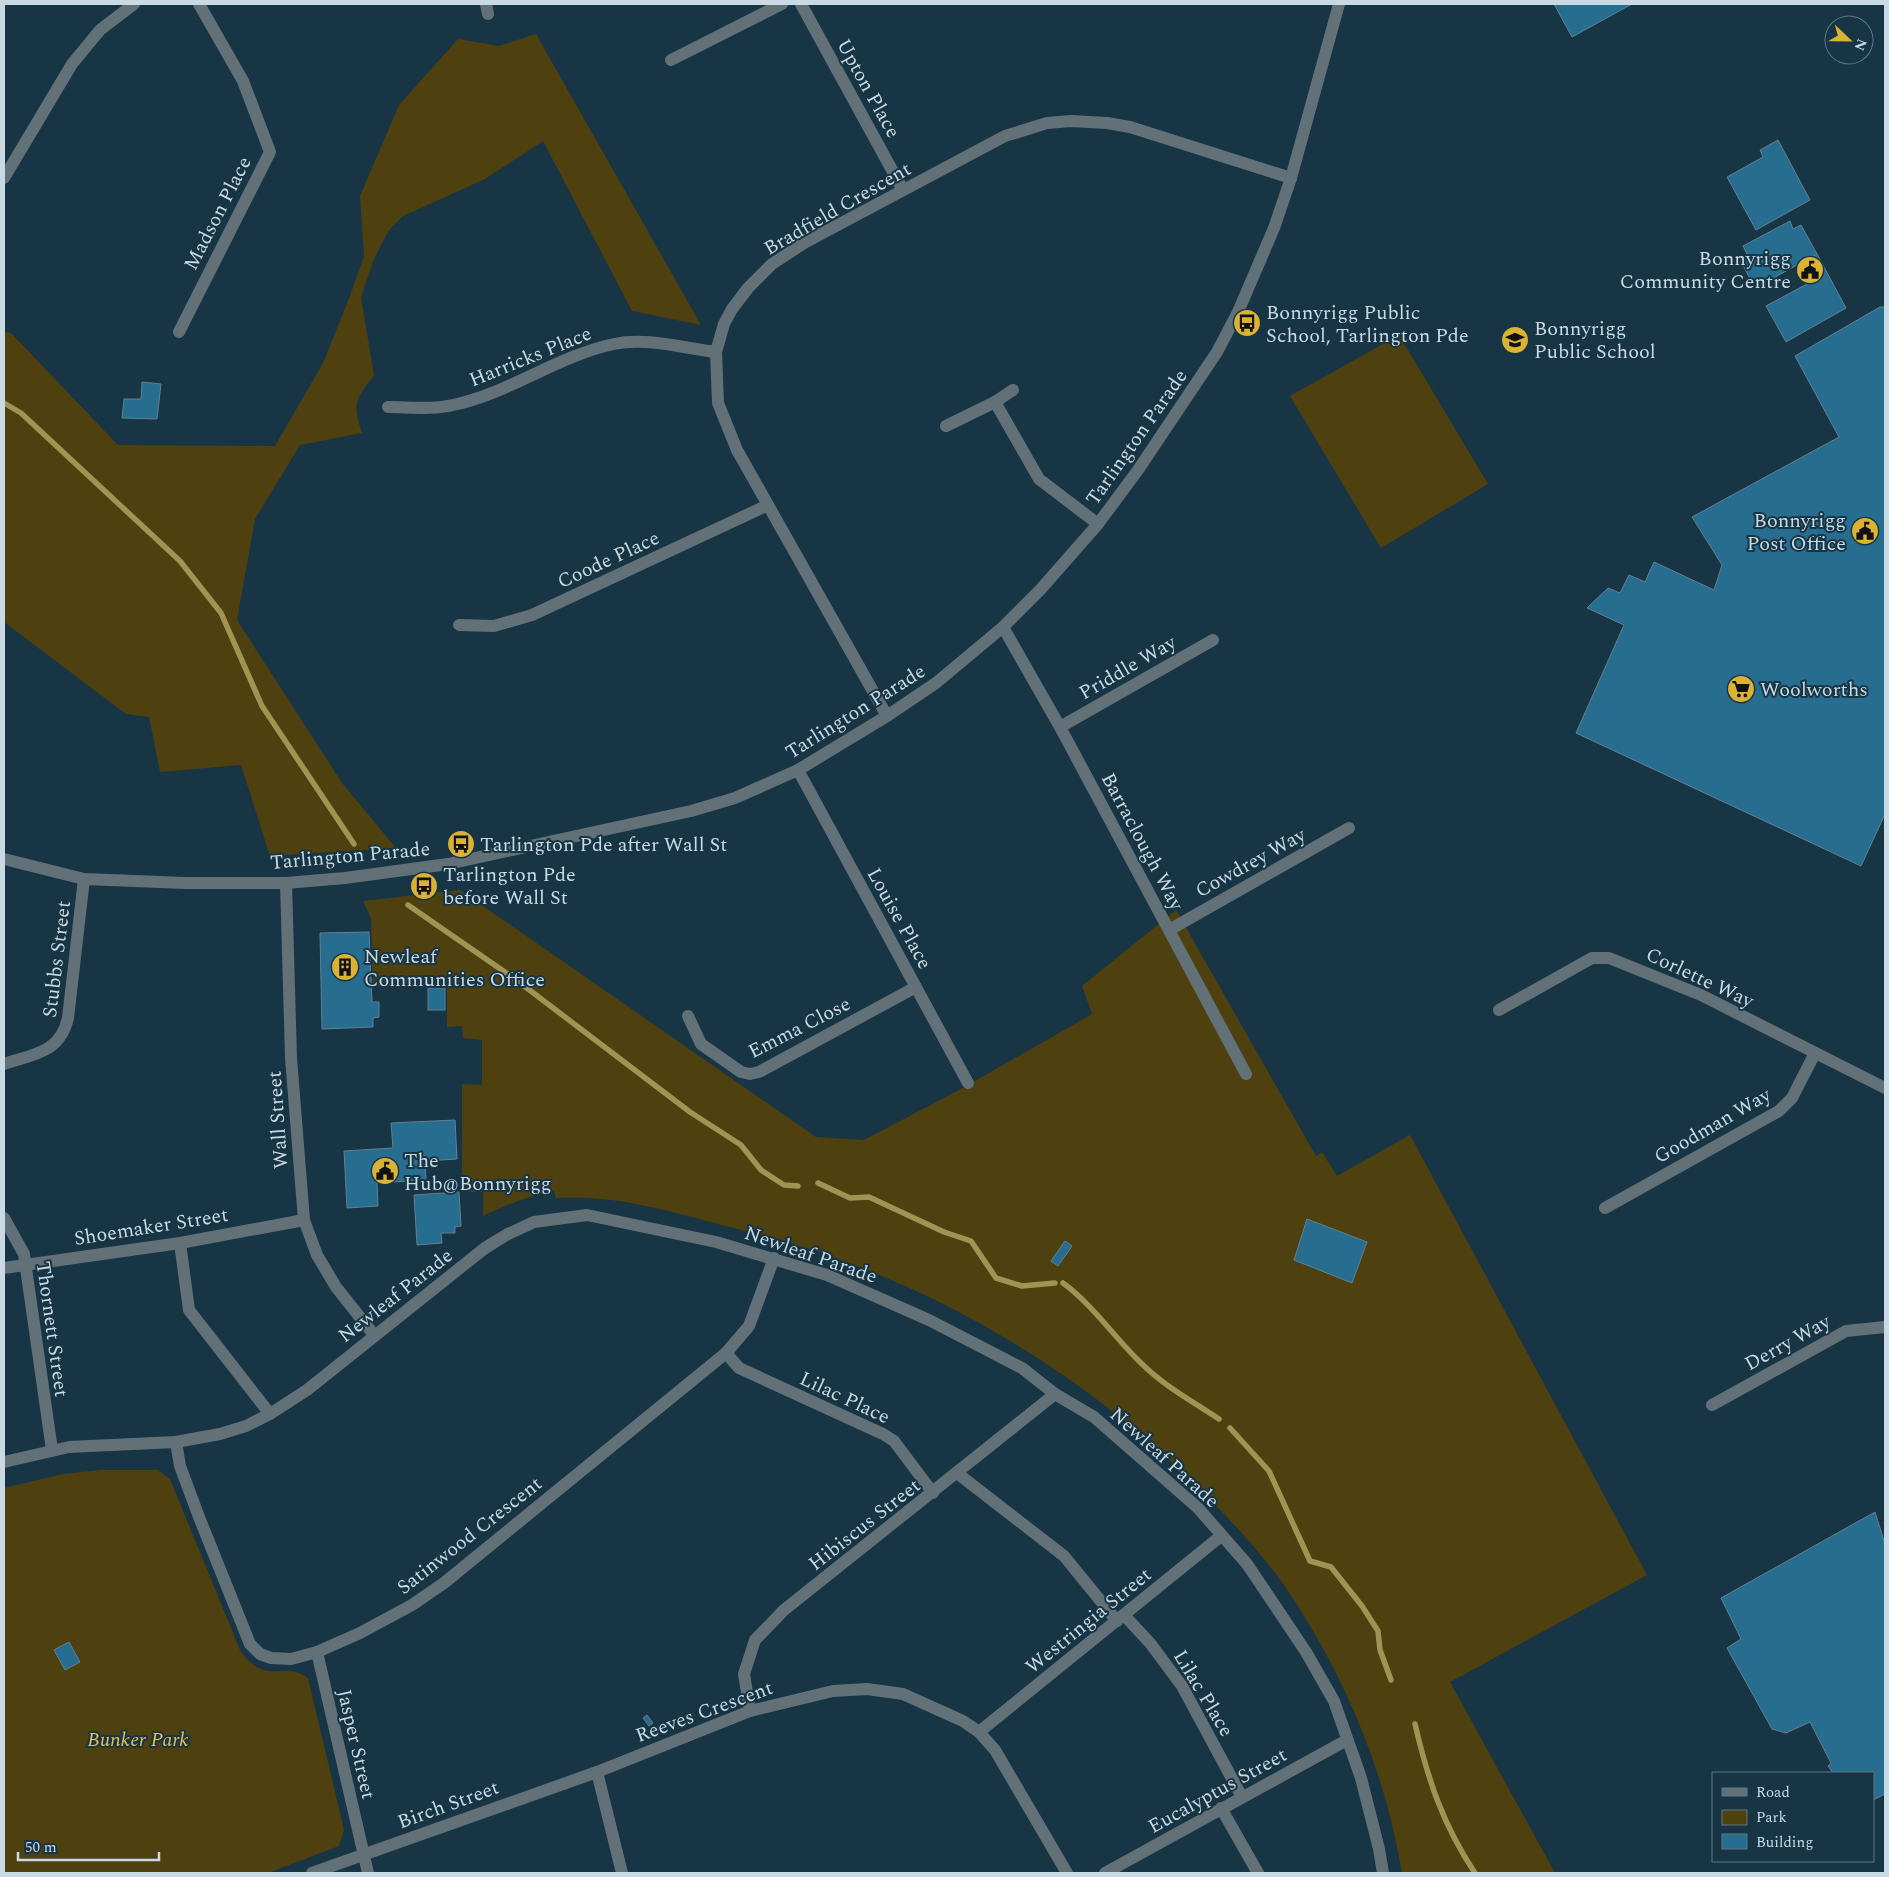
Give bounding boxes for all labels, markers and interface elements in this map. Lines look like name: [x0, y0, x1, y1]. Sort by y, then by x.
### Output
north arrow: [1824, 15, 1874, 65]
street label: Upton Place: [829, 33, 908, 144]
text: N: [1849, 35, 1872, 54]
street label: Madson Place: [176, 151, 259, 275]
street label: Bradfield Crescent: [758, 154, 917, 263]
place label: Bonnyrigg Community Centre: [1620, 244, 1791, 297]
public building icon: Bonnyrigg Community Centre: [1795, 255, 1825, 285]
place label: Bonnyrigg Public School, Tarlington Pde: [1266, 298, 1469, 351]
bus stop icon: Bonnyrigg Public School, Tarlington Pde: [1232, 308, 1262, 338]
place label: Bonnyrigg Public School: [1534, 314, 1656, 367]
street label: Harricks Place: [465, 319, 596, 395]
school or university icon: Bonnyrigg Public School: [1500, 325, 1530, 355]
street label: Tarlington Parade: [1079, 363, 1195, 512]
place label: Bonnyrigg Post Office: [1747, 506, 1846, 559]
public building icon: Bonnyrigg Post Office: [1850, 516, 1880, 546]
street label: Coode Place: [552, 523, 665, 597]
street label: Priddle Way: [1073, 627, 1183, 708]
street label: Tarlington Parade: [780, 657, 932, 767]
supermarket icon: Woolworths: [1726, 674, 1756, 704]
place label: Woolworths: [1760, 675, 1868, 705]
street label: Barraclough Way: [1093, 767, 1192, 917]
street label: Cowdrey Way: [1190, 819, 1312, 906]
bus stop icon: Tarlington Pde after Wall St: [446, 829, 476, 859]
place label: Tarlington Pde after Wall St: [480, 830, 727, 860]
street label: Tarlington Parade: [269, 834, 431, 878]
place label: Tarlington Pde before Wall St: [443, 860, 576, 913]
street label: Louise Place: [859, 862, 939, 975]
bus stop icon: Tarlington Pde before Wall St: [409, 871, 439, 901]
street label: Stubbs Street: [35, 899, 79, 1019]
street label: Corlette Way: [1641, 940, 1760, 1017]
place label: Newleaf Communities Office: [364, 942, 545, 995]
building icon: Newleaf Communities Office: [330, 952, 360, 982]
street label: Emma Close: [743, 989, 856, 1067]
street label: Wall Street: [260, 1070, 296, 1170]
street label: Goodman Way: [1649, 1080, 1778, 1171]
place label: The Hub@Bonnyrigg: [404, 1146, 551, 1199]
public building icon: The Hub@Bonnyrigg: [370, 1156, 400, 1186]
street label: Shoemaker Street: [72, 1200, 230, 1254]
street label: Newleaf Parade: [740, 1218, 881, 1292]
street label: Newleaf Parade: [332, 1241, 460, 1350]
street label: Thornett Street: [28, 1259, 76, 1399]
street label: Derry Way: [1739, 1306, 1837, 1379]
street label: Lilac Place: [794, 1364, 895, 1432]
street label: Newleaf Parade: [1103, 1400, 1226, 1515]
street label: Satinwood Crescent: [390, 1469, 549, 1602]
street label: Hibiscus Street: [802, 1471, 927, 1578]
street label: Westringia Street: [1019, 1560, 1158, 1681]
street label: Lilac Place: [1165, 1644, 1241, 1743]
street label: Reeves Crescent: [631, 1673, 777, 1751]
street label: Jasper Street: [329, 1686, 383, 1802]
park label: Bunker Park: [87, 1725, 189, 1755]
street label: Eucalyptus Street: [1143, 1740, 1292, 1842]
legend: [1712, 1772, 1874, 1862]
street label: Birch Street: [393, 1773, 503, 1837]
text: Road: [1756, 1781, 1790, 1804]
text: Park: [1756, 1806, 1787, 1829]
scale bar: [18, 1830, 159, 1862]
text: Building: [1756, 1831, 1813, 1854]
text: 50 m: [25, 1836, 57, 1859]

